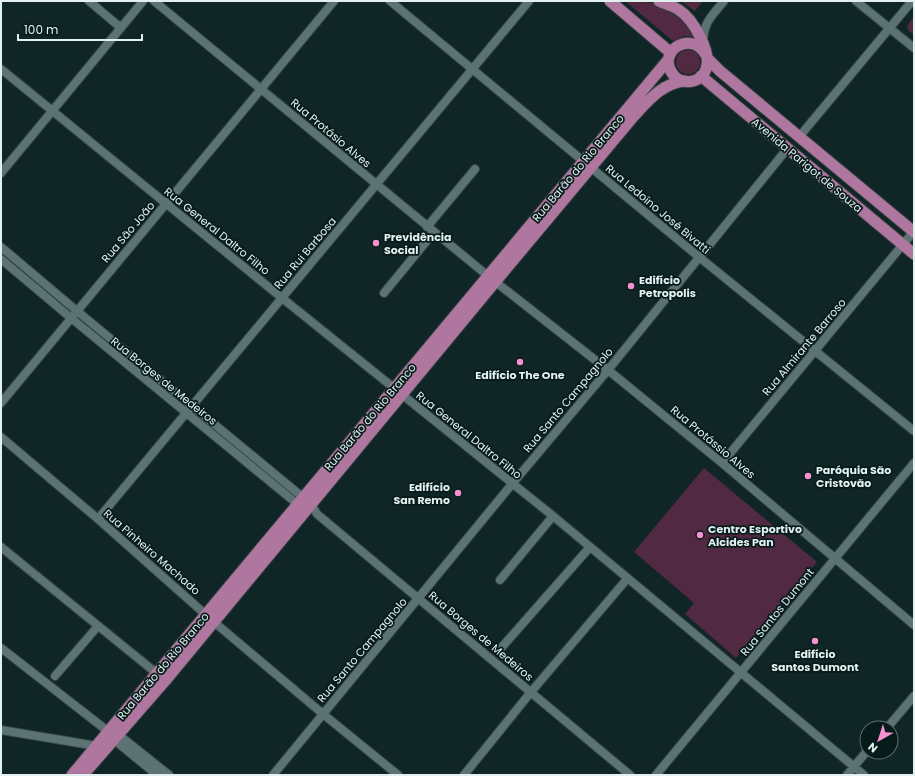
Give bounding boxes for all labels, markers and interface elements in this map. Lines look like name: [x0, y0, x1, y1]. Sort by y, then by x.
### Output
scale bar: [18, 16, 142, 42]
text: 100 m: [24, 21, 58, 38]
street label: Rua Protásio Alves: [287, 95, 375, 172]
street label: Rua Barão do Rio Branco: [528, 111, 628, 225]
street label: Avenida Parigot de Souza: [748, 114, 866, 216]
street label: Rua Ledoíno José Bivatti: [602, 160, 714, 258]
street label: Rua General Daltro Filho: [161, 183, 273, 279]
street label: Rua São João: [98, 198, 158, 266]
street label: Rua Rui Barbosa: [270, 214, 340, 292]
place label: Previdência Social: [384, 229, 452, 258]
marker: Previdência Social: [371, 238, 381, 248]
place label: Edifício Petropolis: [639, 272, 696, 301]
marker: Edifício Petropolis: [626, 281, 636, 291]
street label: Rua Almirante Barroso: [758, 295, 850, 399]
street label: Rua Borges de Medeiros: [108, 333, 221, 429]
street label: Rua Santo Campagnolo: [519, 344, 617, 456]
marker: Edifício The One: [515, 357, 525, 367]
street label: Rua Barão do Rio Branco: [320, 360, 420, 474]
place label: Edifício The One: [475, 367, 565, 383]
street label: Rua General Daltro Filho: [413, 387, 525, 483]
street label: Rua Protássio Alves: [667, 402, 759, 482]
place label: Paróquia São Cristovão: [816, 462, 891, 491]
marker: Paróquia São Cristovão: [803, 471, 813, 481]
place label: Edifício San Remo: [393, 479, 450, 508]
marker: Edifício San Remo: [453, 488, 463, 498]
street label: Rua Pinheiro Machado: [100, 505, 204, 599]
place label: Centro Esportivo Alcides Pan: [708, 521, 802, 550]
marker: Centro Esportivo Alcides Pan: [695, 530, 705, 540]
street label: Rua Santos Dumont: [736, 565, 818, 659]
street label: Rua Borges de Medeiros: [425, 587, 537, 685]
street label: Rua Santo Campagnolo: [313, 594, 411, 706]
street label: Rua Barão do Rio Branco: [113, 609, 213, 723]
marker: Edifício Santos Dumont: [810, 636, 820, 646]
place label: Edifício Santos Dumont: [771, 646, 859, 675]
north arrow: [859, 720, 899, 760]
text: N: [864, 739, 881, 757]

